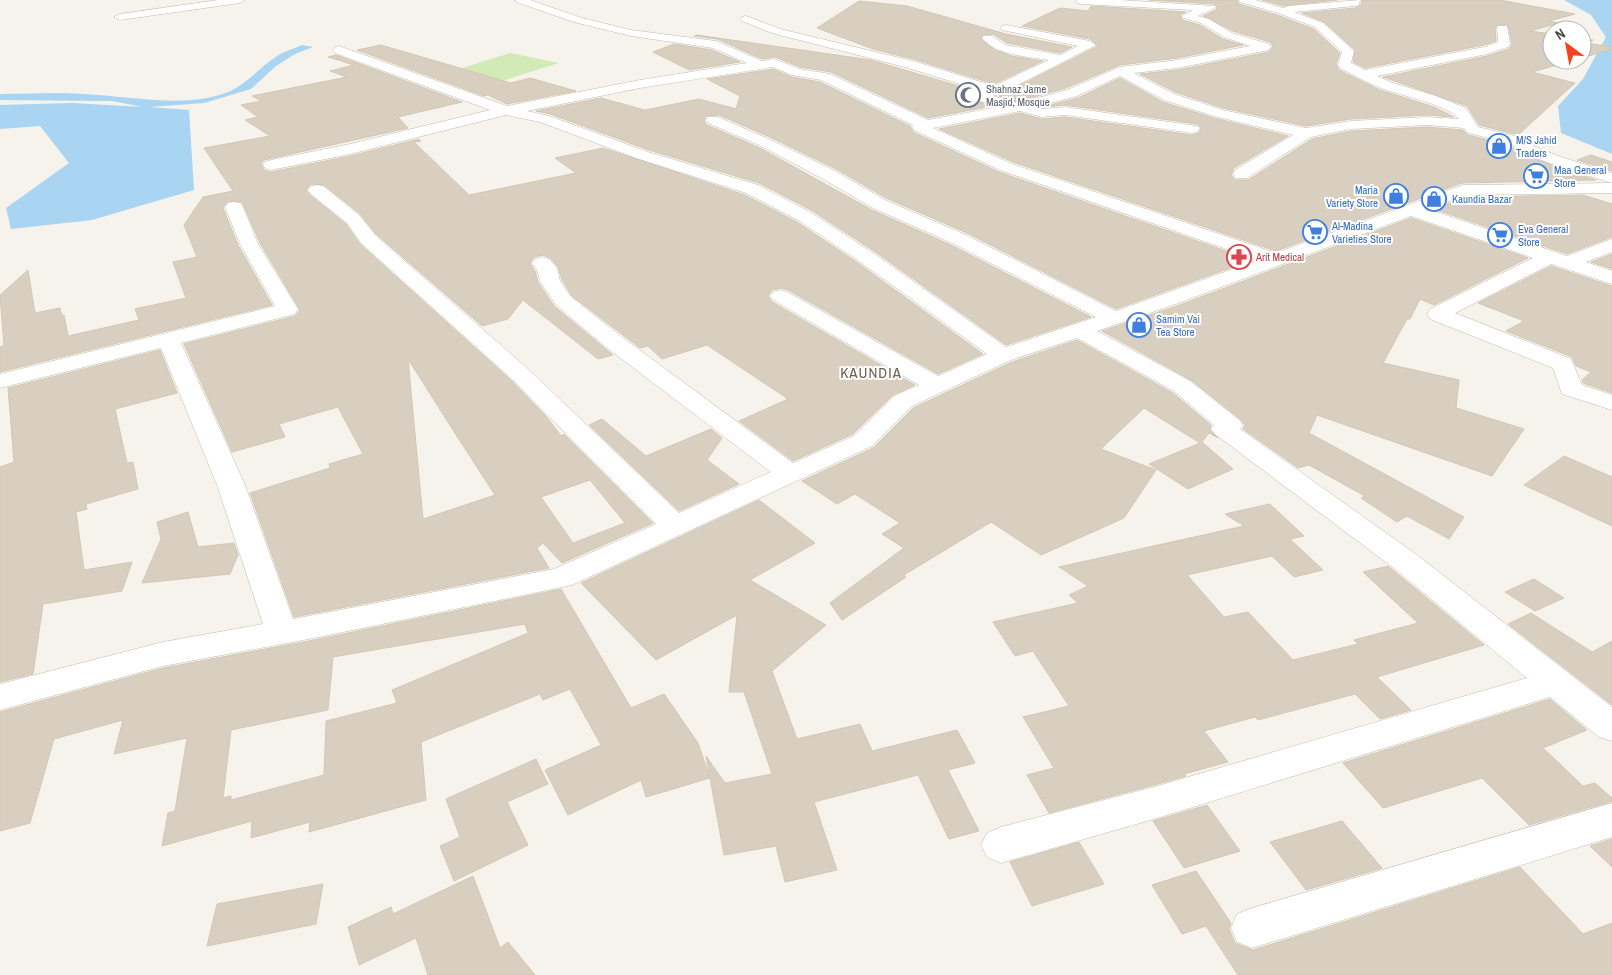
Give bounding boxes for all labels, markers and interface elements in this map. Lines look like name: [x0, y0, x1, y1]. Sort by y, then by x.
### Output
north arrow: [1542, 20, 1592, 70]
text: N: [1552, 24, 1568, 44]
mosque icon: Shahnaz Jame Masjid, Mosque: [955, 82, 981, 108]
place label: Shahnaz Jame Masjid, Mosque: [986, 82, 1050, 109]
shop icon: M/S Jahid Traders: [1486, 133, 1512, 159]
place label: M/S Jahid Traders: [1516, 133, 1557, 160]
supermarket icon: Maa General Store: [1523, 163, 1549, 189]
place label: Maa General Store: [1554, 163, 1606, 190]
place label: Maria Variety Store: [1326, 183, 1378, 210]
shop icon: Maria Variety Store: [1383, 183, 1409, 209]
shop icon: Kaundia Bazar: [1421, 186, 1447, 212]
place label: Kaundia Bazar: [1452, 192, 1512, 206]
supermarket icon: Al-Madina Varieties Store: [1302, 219, 1328, 245]
place label: Al-Madina Varieties Store: [1331, 219, 1392, 246]
supermarket icon: Eva General Store: [1487, 222, 1513, 248]
place label: Eva General Store: [1518, 222, 1568, 249]
pharmacy icon: Arit Medical: [1226, 244, 1252, 270]
place label: Arit Medical: [1255, 250, 1304, 264]
shop icon: Samim Vai Tea Store: [1126, 312, 1152, 338]
place label: Samim Vai Tea Store: [1156, 312, 1200, 339]
district label: KAUNDIA: [840, 362, 902, 383]

